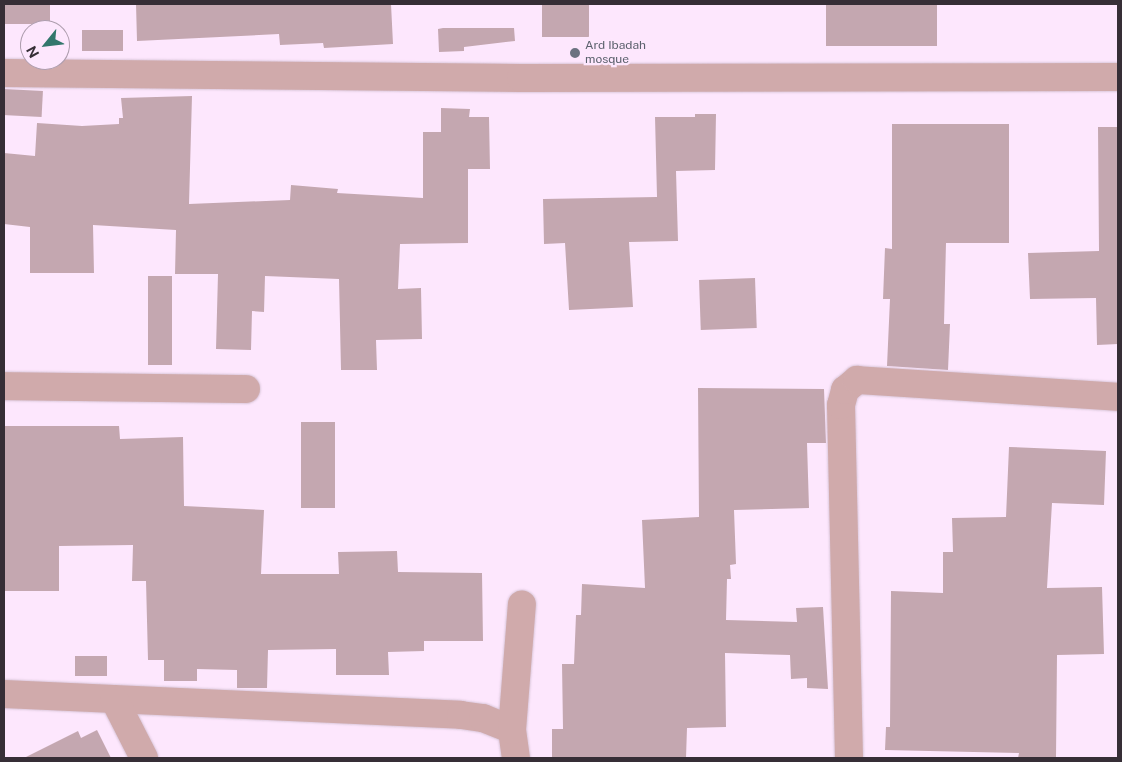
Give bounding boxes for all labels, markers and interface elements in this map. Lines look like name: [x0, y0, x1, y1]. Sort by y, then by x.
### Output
north arrow: [20, 20, 70, 70]
place label: Ard Ibadah mosque: [585, 39, 646, 67]
text: N: [23, 43, 42, 60]
marker: Ard Ibadah mosque: [569, 47, 581, 59]

